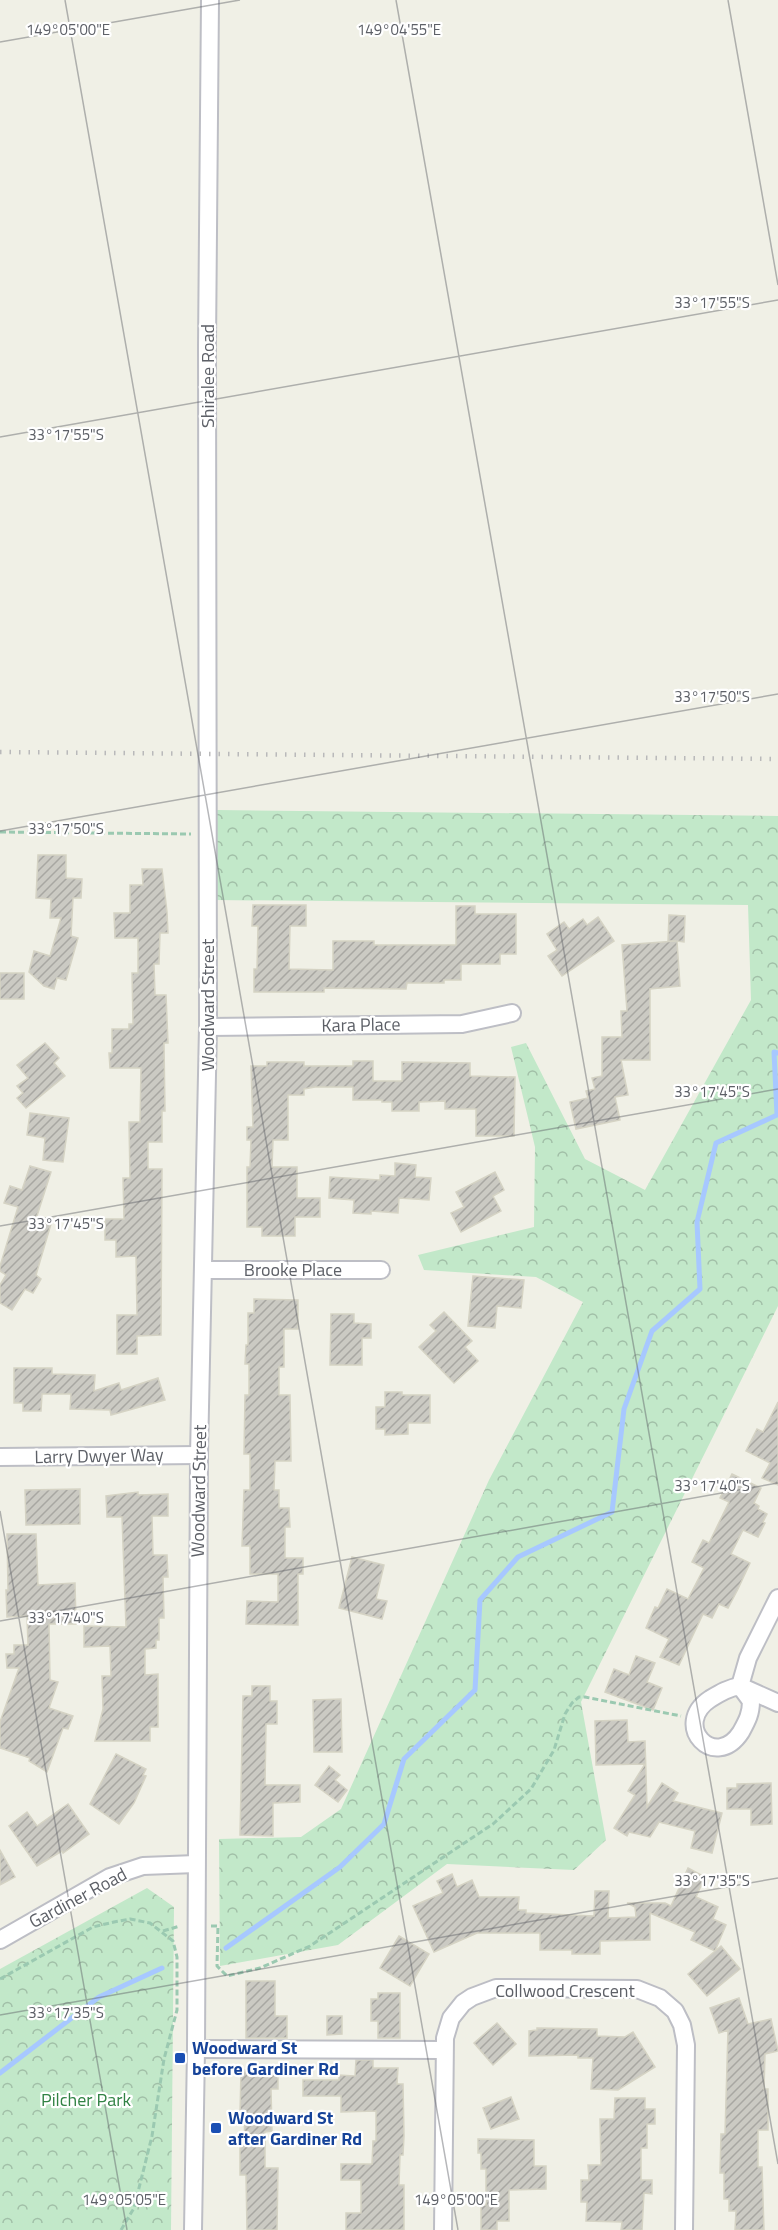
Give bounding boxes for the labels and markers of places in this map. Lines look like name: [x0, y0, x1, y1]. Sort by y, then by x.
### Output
place label: Woodward St before Gardiner Rd: [192, 2034, 339, 2082]
marker: Woodward St before Gardiner Rd: [173, 2051, 187, 2065]
place label: Woodward St after Gardiner Rd: [228, 2104, 362, 2152]
marker: Woodward St after Gardiner Rd: [209, 2121, 223, 2135]

